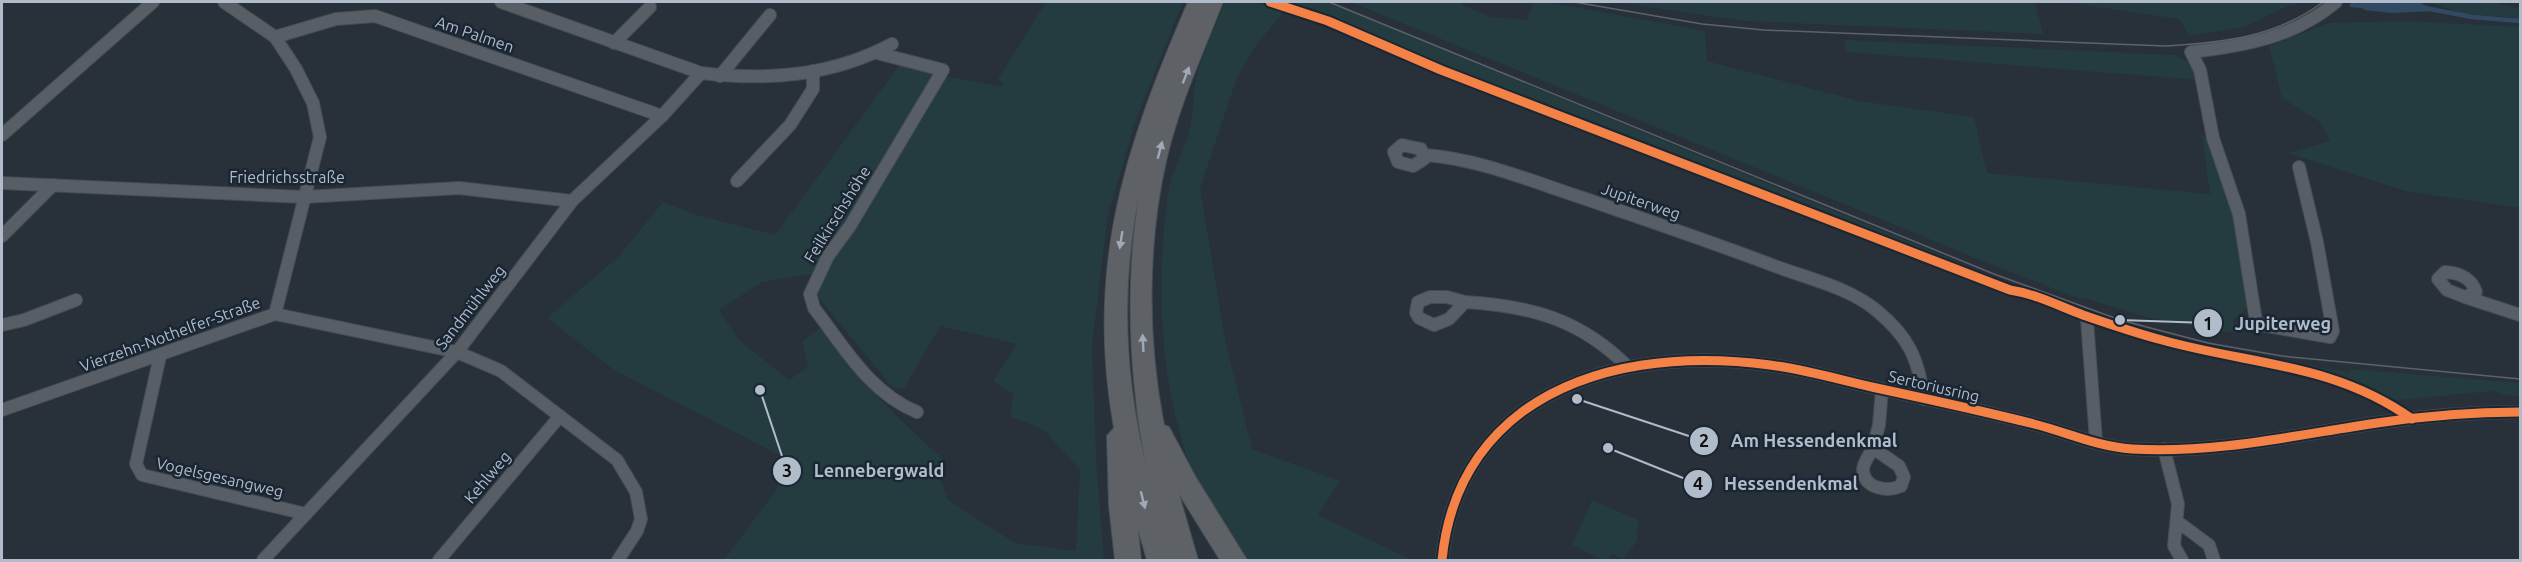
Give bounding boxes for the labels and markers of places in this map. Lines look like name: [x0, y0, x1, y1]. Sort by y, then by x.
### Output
callout: Jupiterweg: [2193, 305, 2343, 341]
callout: Am Hessendenkmal: [1689, 423, 1909, 459]
callout: Lennebergwald: [772, 453, 956, 489]
callout: Hessendenkmal: [1683, 466, 1870, 502]

